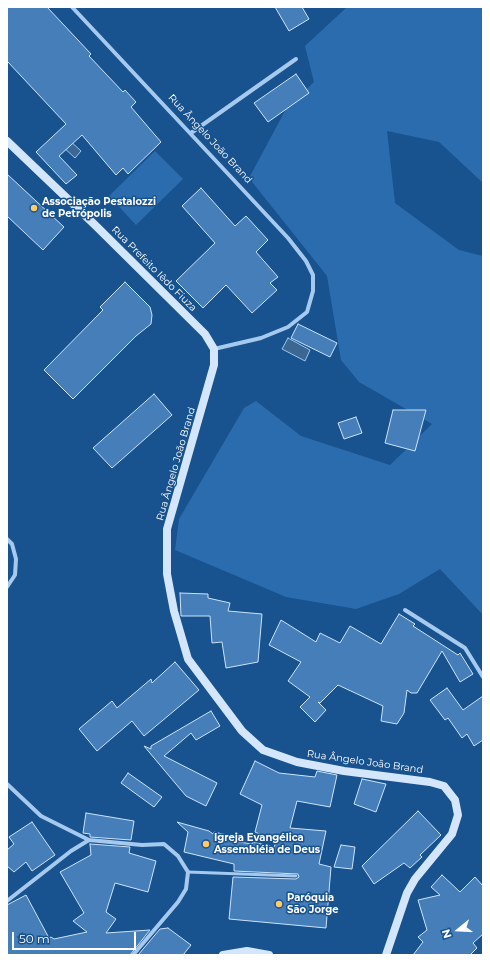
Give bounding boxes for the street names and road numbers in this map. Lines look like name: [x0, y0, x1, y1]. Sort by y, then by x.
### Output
street label: Rua Ângelo João Brand: [166, 92, 254, 186]
street label: Rua Prefeito Iêdo Fiuza: [109, 224, 199, 314]
street label: Rua Ângelo João Brand: [154, 406, 198, 522]
street label: Rua Ângelo João Brand: [306, 748, 424, 776]

